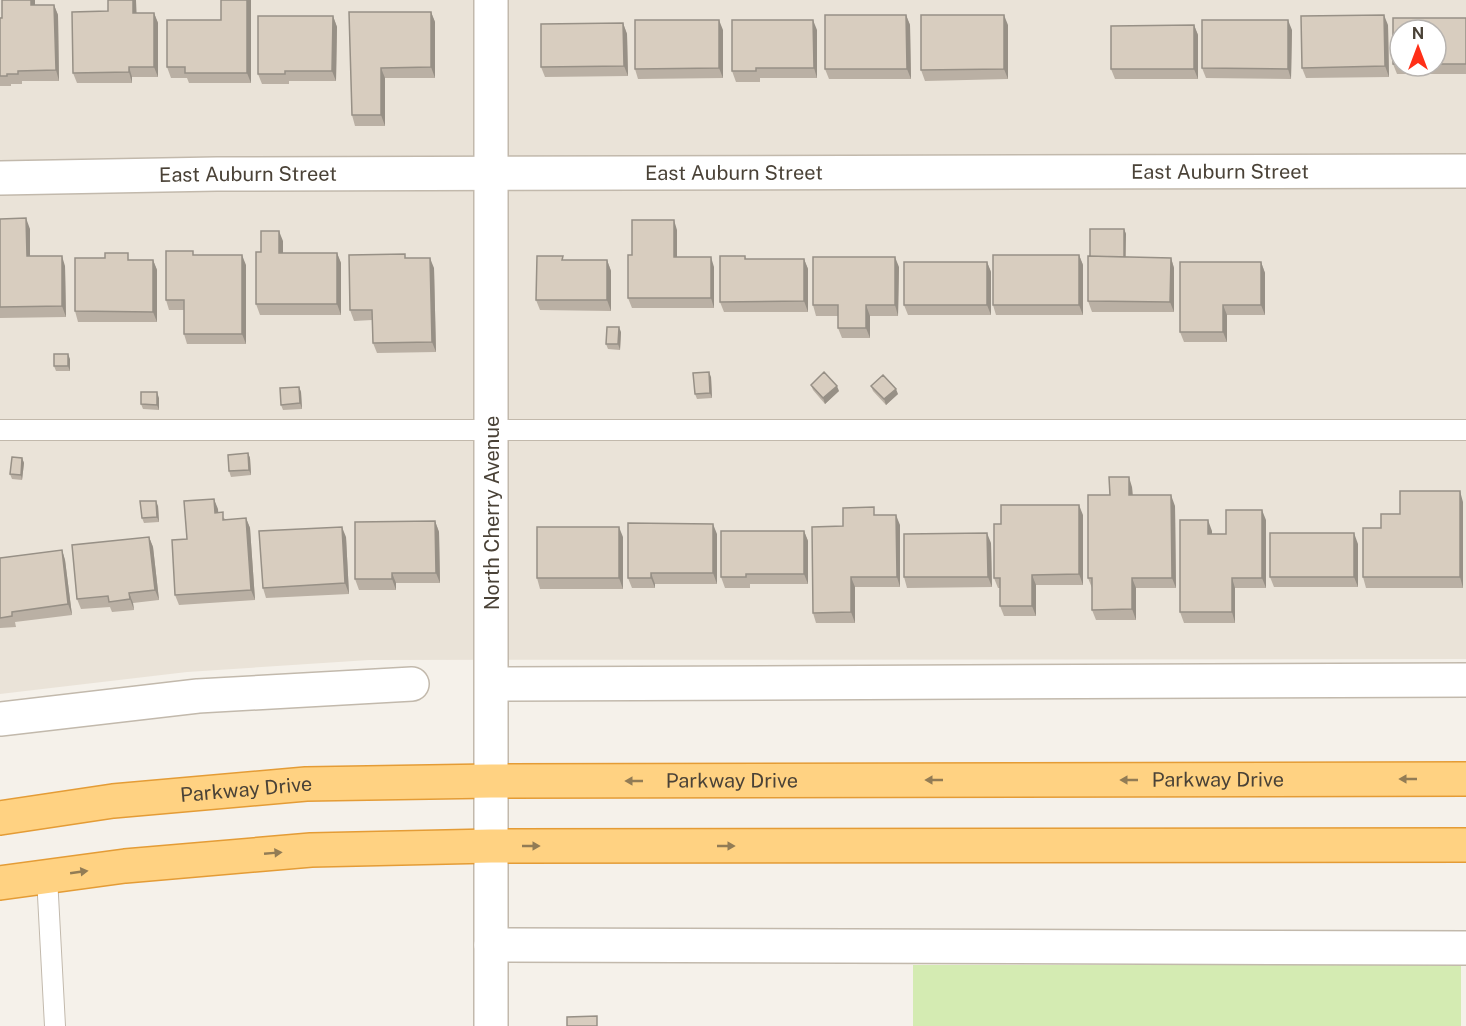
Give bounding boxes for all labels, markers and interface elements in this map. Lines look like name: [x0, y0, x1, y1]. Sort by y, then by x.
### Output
north arrow: [1388, 18, 1448, 78]
text: N: [1412, 24, 1424, 43]
street label: East Auburn Street: [1131, 159, 1309, 184]
street label: East Auburn Street: [645, 161, 823, 185]
street label: East Auburn Street: [159, 162, 337, 187]
street label: North Cherry Avenue: [480, 416, 504, 610]
street label: Parkway Drive: [1152, 767, 1284, 792]
street label: Parkway Drive: [666, 768, 798, 793]
street label: Parkway Drive: [179, 772, 312, 807]
one-way arrow: [1398, 774, 1417, 784]
one-way arrow: [924, 775, 943, 785]
one-way arrow: [1119, 775, 1138, 785]
one-way arrow: [624, 776, 643, 786]
one-way arrow: [521, 841, 540, 851]
one-way arrow: [716, 841, 735, 851]
one-way arrow: [263, 848, 282, 858]
one-way arrow: [69, 868, 88, 877]

